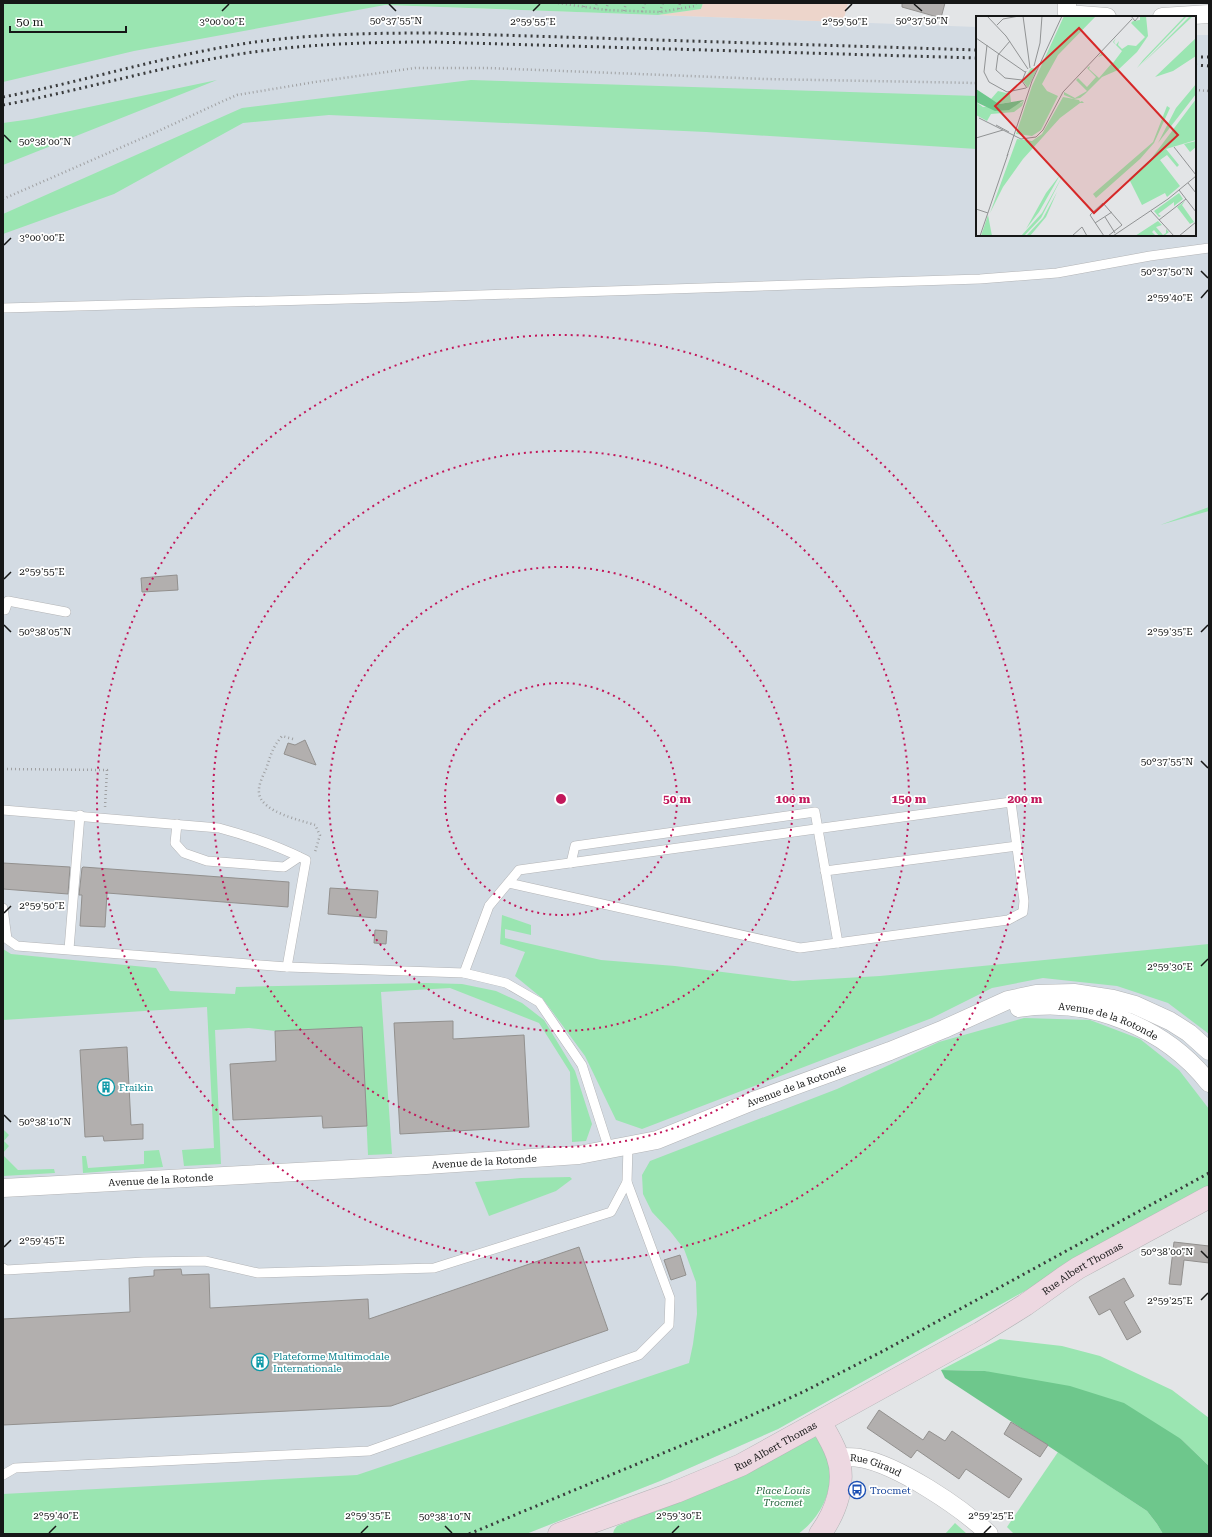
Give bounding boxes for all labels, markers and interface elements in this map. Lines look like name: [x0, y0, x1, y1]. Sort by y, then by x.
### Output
scale bar: [10, 8, 126, 34]
text: 50 m: [16, 15, 43, 29]
text: 50°37'55"N: [370, 15, 422, 26]
text: 50°37'50"N: [896, 15, 948, 26]
text: 3°00'00"E: [199, 16, 245, 27]
text: 2°59'55"E: [510, 16, 556, 27]
text: 2°59'50"E: [822, 16, 868, 27]
inset map: [976, 16, 1196, 236]
text: 50°38'00"N: [19, 136, 71, 147]
text: 3°00'00"E: [19, 232, 65, 243]
text: 50°37'50"N: [1141, 266, 1193, 277]
text: 2°59'40"E: [1147, 292, 1193, 303]
text: 2°59'55"E: [19, 566, 65, 577]
text: 50°38'05"N: [19, 626, 71, 637]
text: 2°59'35"E: [1147, 626, 1193, 637]
text: 50°37'55"N: [1141, 756, 1193, 767]
centre of rings: [554, 792, 568, 806]
text: 50 m: [663, 792, 691, 806]
text: 100 m: [776, 792, 811, 806]
text: 150 m: [892, 792, 927, 806]
text: 200 m: [1008, 792, 1043, 806]
text: 2°59'50"E: [19, 900, 65, 911]
text: 2°59'30"E: [1147, 961, 1193, 972]
street label: Avenue de la Rotonde: [1058, 1000, 1161, 1042]
street label: Avenue de la Rotonde: [745, 1062, 848, 1109]
building icon: Fraikin: [96, 1077, 116, 1097]
place label: Fraikin: [119, 1082, 154, 1093]
text: 50°38'10"N: [19, 1116, 71, 1127]
street label: Avenue de la Rotonde: [431, 1152, 538, 1170]
street label: Avenue de la Rotonde: [108, 1171, 214, 1188]
text: 2°59'45"E: [19, 1235, 65, 1246]
street label: Rue Albert Thomas: [1040, 1239, 1125, 1297]
text: 50°38'00"N: [1141, 1246, 1193, 1257]
text: 2°59'25"E: [1147, 1295, 1193, 1306]
place label: Plateforme Multimodale Internationale: [273, 1351, 390, 1374]
building icon: Plateforme Multimodale Internationale: [250, 1352, 270, 1372]
street label: Rue Albert Thomas: [733, 1419, 819, 1473]
street label: Rue Giraud: [850, 1452, 904, 1478]
bus stop icon: Trocmet: [847, 1480, 867, 1500]
park label: Place Louis Trocmet: [755, 1485, 810, 1508]
place label: Trocmet: [870, 1485, 911, 1496]
text: 2°59'40"E: [33, 1510, 79, 1521]
text: 2°59'35"E: [345, 1510, 391, 1521]
text: 2°59'30"E: [656, 1510, 702, 1521]
text: 2°59'25"E: [968, 1510, 1014, 1521]
text: 50°38'10"N: [419, 1511, 471, 1522]

